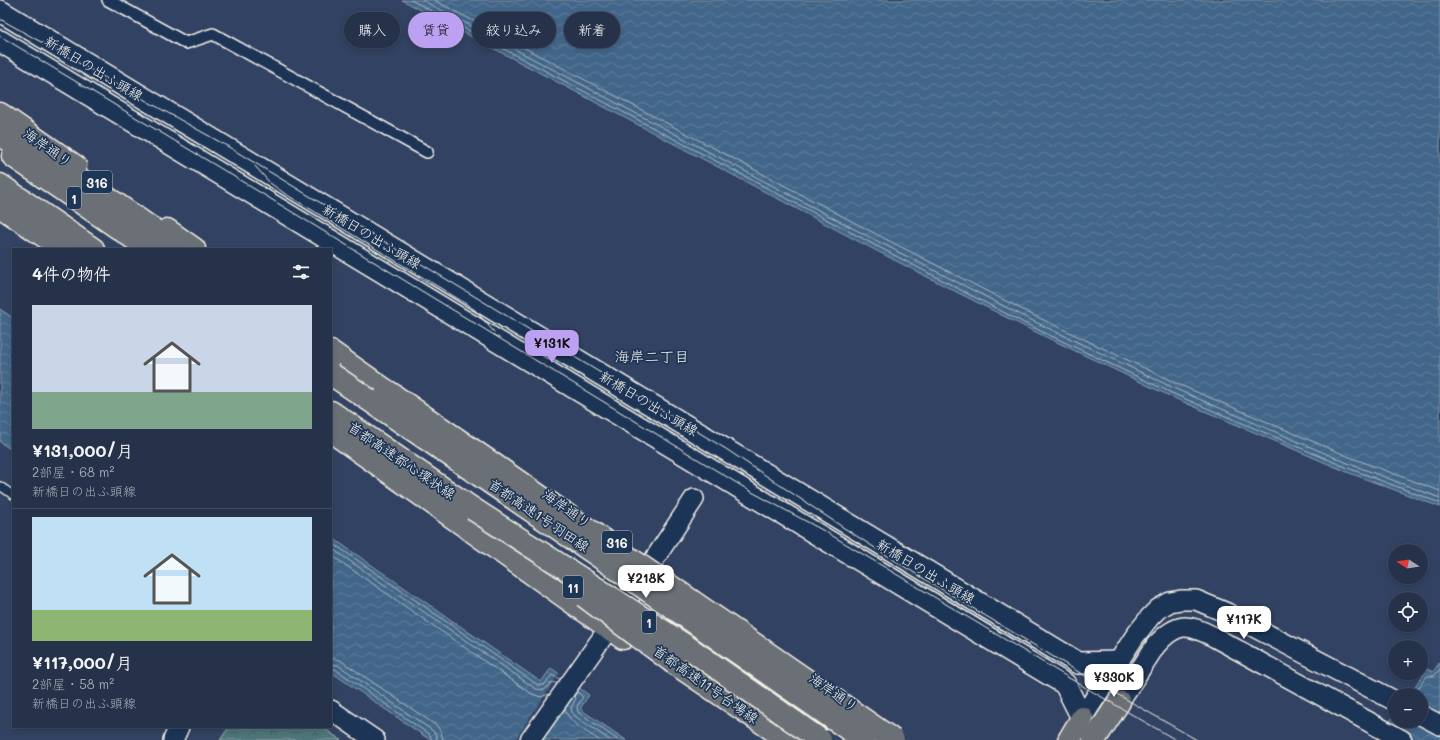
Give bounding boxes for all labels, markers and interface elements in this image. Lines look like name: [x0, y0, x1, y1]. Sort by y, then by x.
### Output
chip: 購入: [344, 12, 400, 48]
chip: 賃貸: [408, 12, 464, 48]
chip: 絞り込み: [472, 12, 556, 48]
chip: 新着: [564, 12, 620, 48]
street label: 新橋日の出ふ頭線: [41, 31, 147, 105]
street label: 海岸通り: [20, 123, 76, 171]
road number: 316: [82, 171, 112, 193]
road number: 1: [67, 187, 81, 209]
street label: 新橋日の出ふ頭線: [319, 199, 425, 273]
icon: filters: [290, 261, 312, 283]
text: 4件の物件: [32, 262, 111, 284]
pin: ¥131K: [524, 330, 580, 364]
icon: home: [136, 331, 208, 403]
text: ¥131K: [534, 334, 570, 351]
district label: 海岸二丁目: [614, 346, 690, 366]
street label: 新橋日の出ふ頭線: [596, 366, 702, 440]
street label: 首都高速都心環状線: [344, 417, 460, 503]
text: ¥131,000/月: [32, 439, 133, 461]
text: 2部屋 · 68 m²: [32, 463, 114, 480]
street label: 首都高速1号羽田線: [485, 474, 593, 556]
text: 新橋日の出ふ頭線: [32, 482, 136, 499]
street label: 海岸通り: [539, 484, 595, 532]
road number: 316: [602, 531, 632, 553]
street label: 新橋日の出ふ頭線: [873, 534, 979, 608]
icon: home: [136, 543, 208, 615]
north arrow: [1388, 544, 1428, 584]
map controls: [1388, 544, 1428, 728]
pin: ¥218K: [618, 565, 674, 599]
text: ¥218K: [627, 569, 665, 586]
road number: 11: [563, 576, 583, 598]
button: locate: [1388, 592, 1428, 632]
pin: ¥117K: [1216, 606, 1272, 640]
text: ¥117K: [1226, 610, 1262, 627]
road number: 1: [642, 611, 656, 633]
button: +: [1388, 640, 1428, 680]
street label: 首都高速11号台場線: [650, 641, 762, 727]
text: ¥117,000/月: [32, 651, 133, 673]
pin: ¥330K: [1086, 664, 1142, 698]
street label: 海岸通り: [806, 668, 862, 716]
text: ¥330K: [1093, 668, 1135, 685]
text: 2部屋 · 58 m²: [32, 675, 114, 692]
button: −: [1388, 688, 1428, 728]
text: 新橋日の出ふ頭線: [32, 694, 136, 711]

